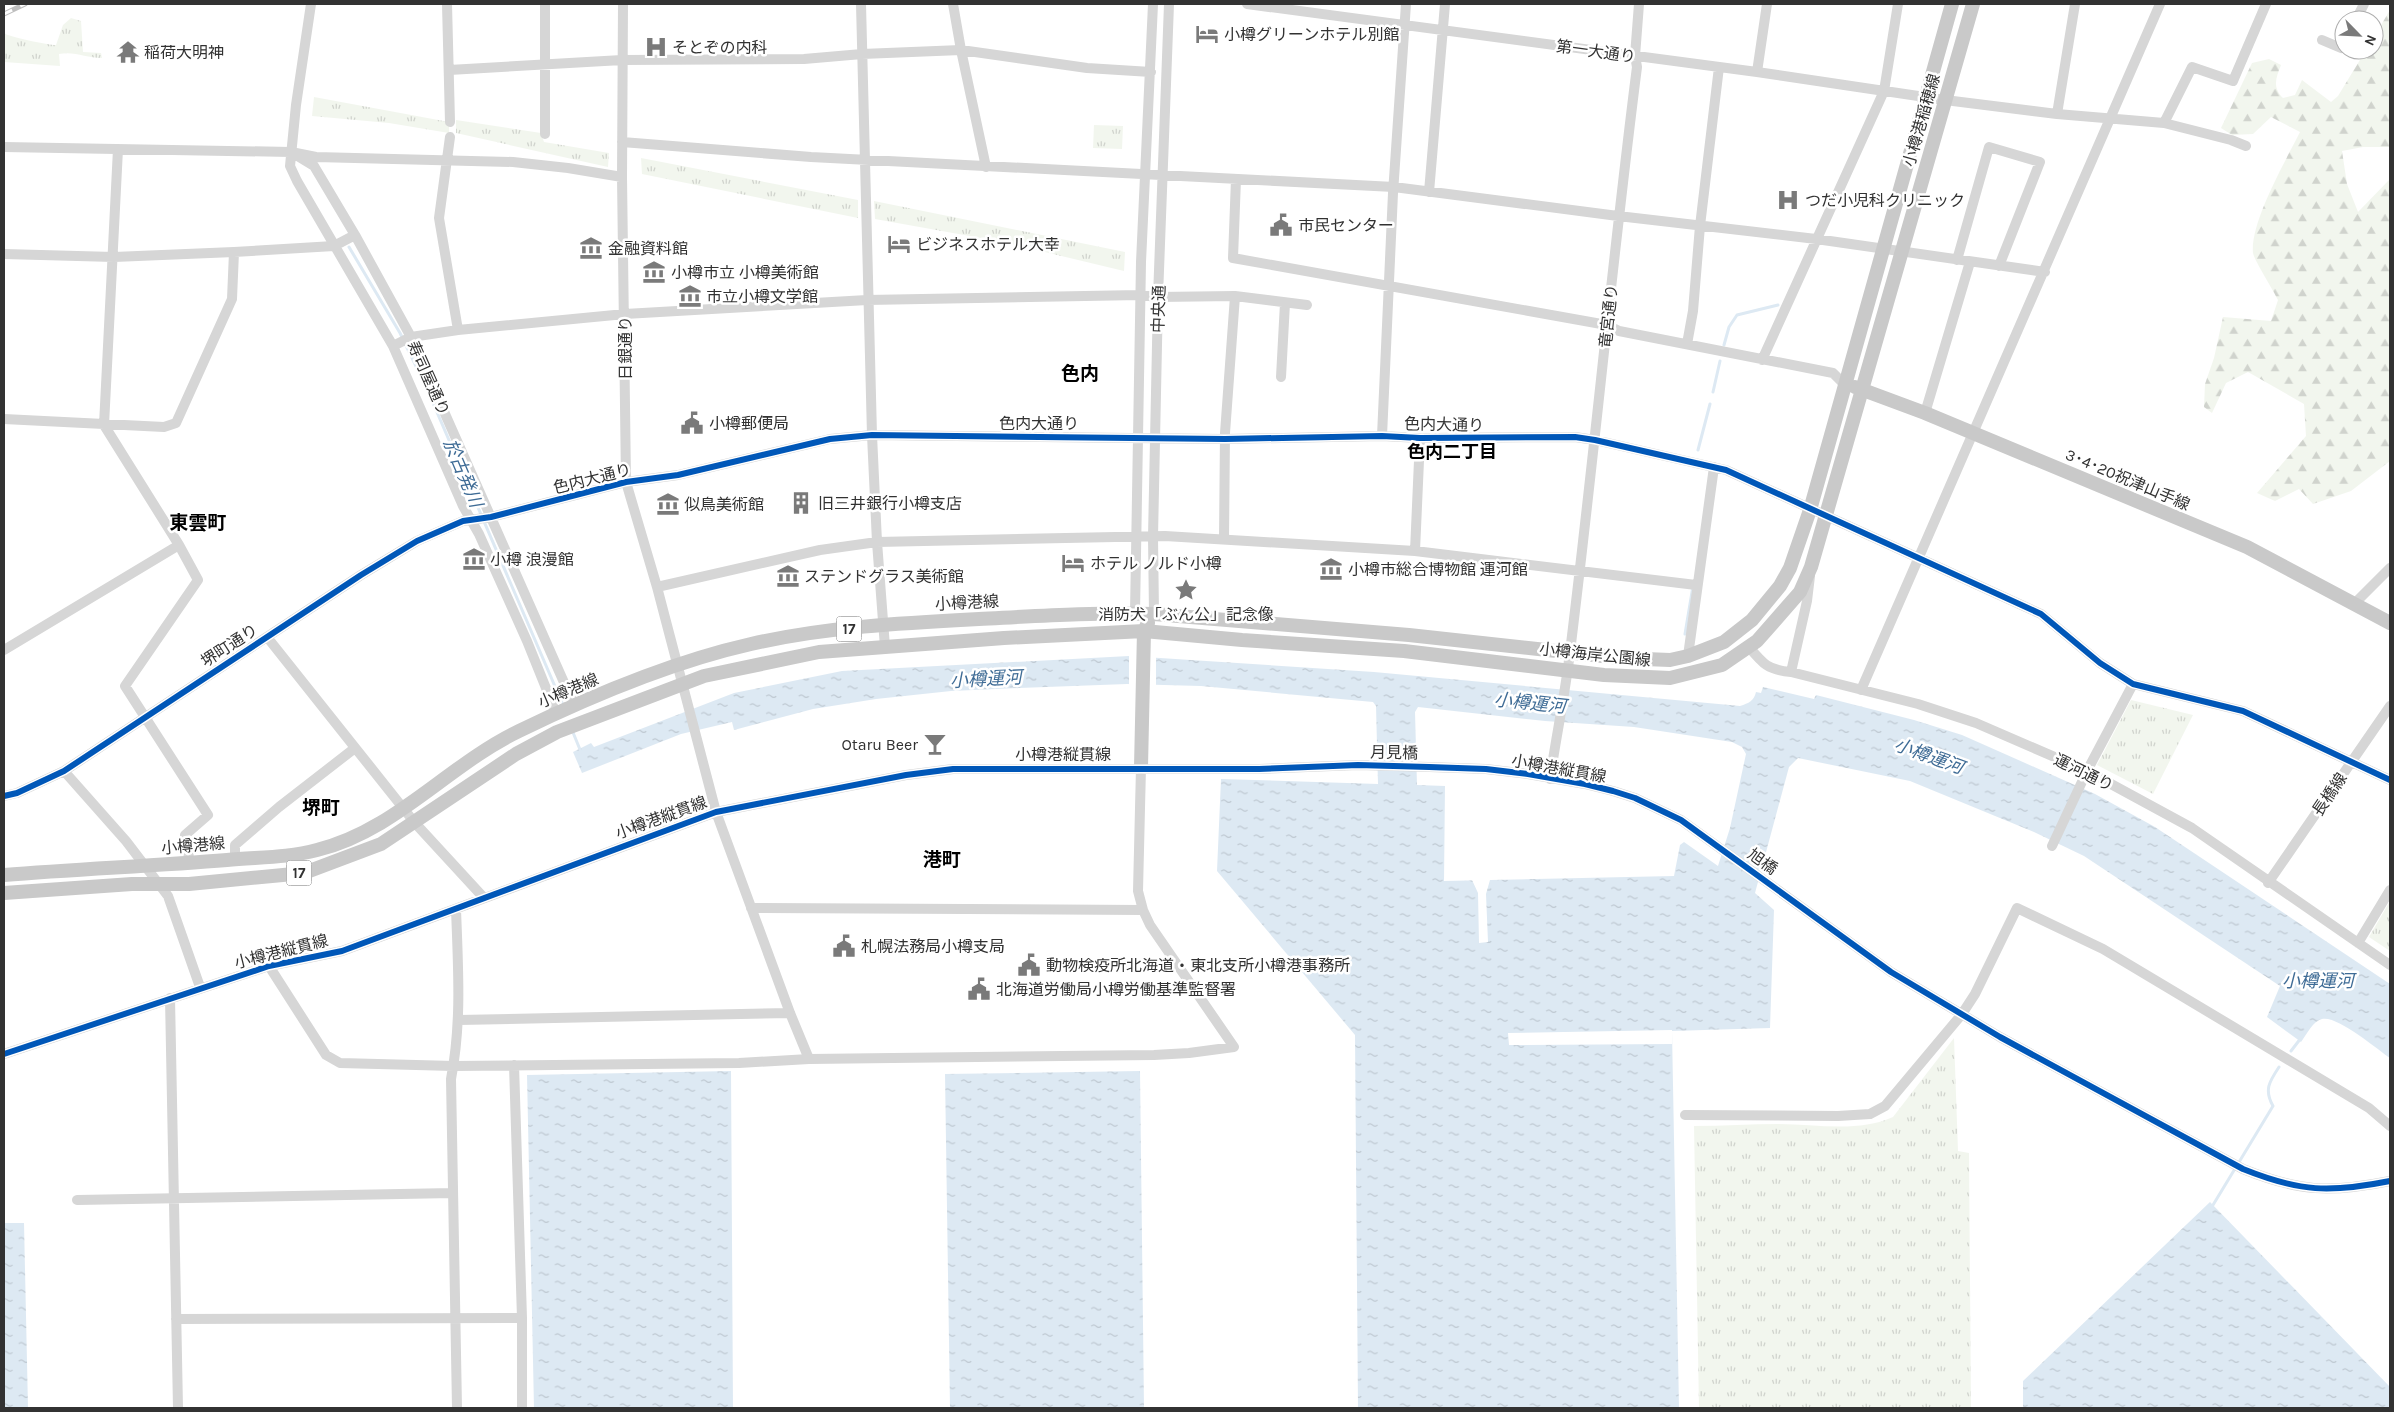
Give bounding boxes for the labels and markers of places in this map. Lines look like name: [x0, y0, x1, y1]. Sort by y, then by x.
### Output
hotel icon: 小樽グリーンホテル別館: [1194, 21, 1220, 47]
place label: 小樽グリーンホテル別館: [1224, 25, 1399, 44]
hospital icon: そとぞの内科: [643, 34, 669, 60]
place label: そとぞの内科: [672, 38, 768, 57]
temple icon: 稲荷大明神: [115, 39, 141, 65]
place label: 稲荷大明神: [144, 43, 224, 62]
hospital icon: つだ小児科クリニック: [1775, 187, 1801, 213]
place label: つだ小児科クリニック: [1805, 191, 1965, 210]
public building icon: 市民センター: [1268, 212, 1294, 238]
place label: 市民センター: [1298, 216, 1394, 235]
hotel icon: ビジネスホテル大幸: [886, 231, 912, 257]
museum icon: 金融資料館: [578, 235, 604, 261]
place label: ビジネスホテル大幸: [916, 235, 1060, 254]
place label: 金融資料館: [608, 239, 688, 258]
museum icon: 小樽市立 小樽美術館: [641, 259, 667, 285]
place label: 小樽市立 小樽美術館: [671, 263, 819, 282]
museum icon: 市立小樽文学館: [677, 283, 703, 309]
place label: 市立小樽文学館: [706, 287, 818, 306]
public building icon: 小樽郵便局: [679, 410, 705, 436]
place label: 小樽郵便局: [709, 414, 789, 433]
building icon: 旧三井銀行小樽支店: [788, 490, 814, 516]
museum icon: 似鳥美術館: [655, 491, 681, 517]
place label: 旧三井銀行小樽支店: [818, 494, 962, 513]
place label: 似鳥美術館: [684, 495, 764, 514]
museum icon: 小樽 浪漫館: [461, 546, 487, 572]
place label: 小樽 浪漫館: [490, 550, 574, 569]
hotel icon: ホテル ノルド小樽: [1060, 550, 1086, 576]
place label: ホテル ノルド小樽: [1090, 554, 1222, 573]
museum icon: 小樽市総合博物館 運河館: [1318, 556, 1344, 582]
place label: 小樽市総合博物館 運河館: [1348, 560, 1528, 579]
museum icon: ステンドグラス美術館: [775, 563, 801, 589]
place label: ステンドグラス美術館: [804, 567, 964, 586]
place icon: 消防犬「ぶん公」記念像: [1173, 577, 1199, 603]
place label: 消防犬「ぶん公」記念像: [1098, 605, 1274, 624]
bar icon: Otaru Beer: [922, 731, 948, 757]
place label: Otaru Beer: [841, 735, 918, 754]
public building icon: 札幌法務局小樽支局: [831, 933, 857, 959]
place label: 札幌法務局小樽支局: [861, 937, 1005, 956]
public building icon: 動物検疫所北海道・東北支所小樽港事務所: [1016, 952, 1042, 978]
place label: 動物検疫所北海道・東北支所小樽港事務所: [1046, 956, 1350, 975]
public building icon: 北海道労働局小樽労働基準監督署: [966, 976, 992, 1002]
place label: 北海道労働局小樽労働基準監督署: [996, 980, 1236, 999]

